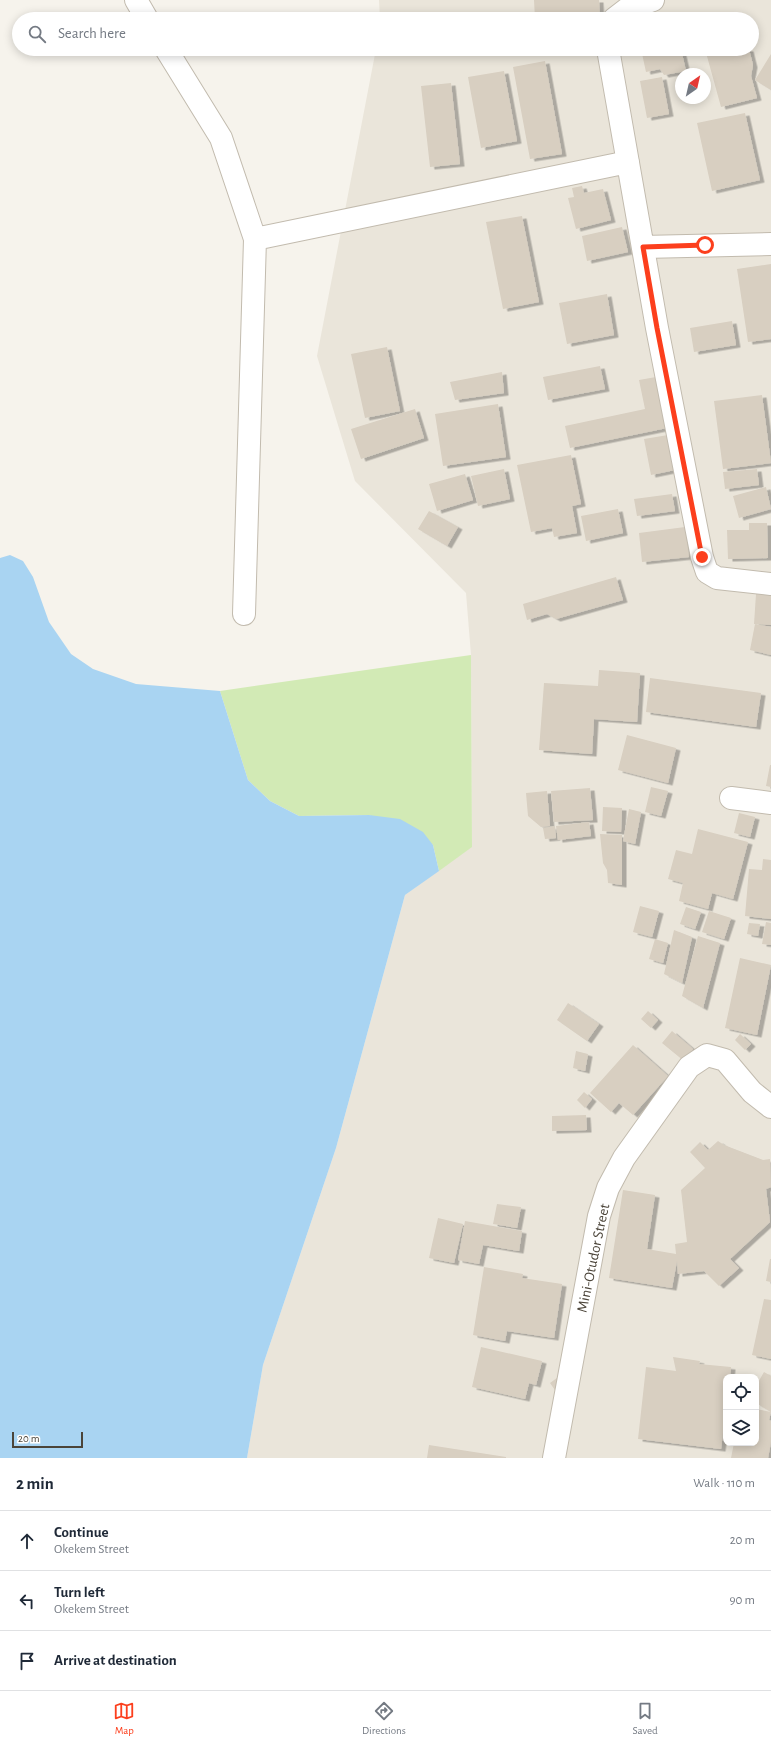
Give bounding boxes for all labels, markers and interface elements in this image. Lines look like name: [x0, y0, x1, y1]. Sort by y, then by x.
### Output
search box: [12, 12, 759, 56]
icon: search: [26, 23, 48, 45]
text: Search here: [58, 26, 126, 41]
north arrow: [675, 68, 711, 104]
route start: [696, 236, 714, 254]
route end: [693, 548, 711, 566]
street label: Mini-Otudor Street: [575, 1202, 612, 1314]
map controls: [723, 1374, 759, 1446]
button: locate: [723, 1374, 759, 1410]
button: layers: [723, 1410, 759, 1446]
scale bar: [12, 1430, 83, 1449]
text: 20 m: [18, 1433, 39, 1444]
text: 2 min: [16, 1475, 54, 1492]
text: Walk · 110 m: [693, 1477, 755, 1490]
text: Continue: [54, 1525, 109, 1540]
icon: ahead: [16, 1530, 38, 1552]
text: 20 m: [730, 1534, 755, 1547]
text: Okekem Street: [54, 1543, 129, 1556]
text: Turn left: [54, 1585, 105, 1600]
icon: left: [16, 1590, 38, 1612]
text: 90 m: [729, 1594, 755, 1607]
text: Okekem Street: [54, 1603, 129, 1616]
icon: arrive: [16, 1650, 38, 1672]
text: Arrive at destination: [54, 1653, 177, 1668]
tab: Map: [113, 1700, 135, 1737]
tab: Directions: [362, 1700, 406, 1737]
tab: Saved: [632, 1700, 658, 1737]

